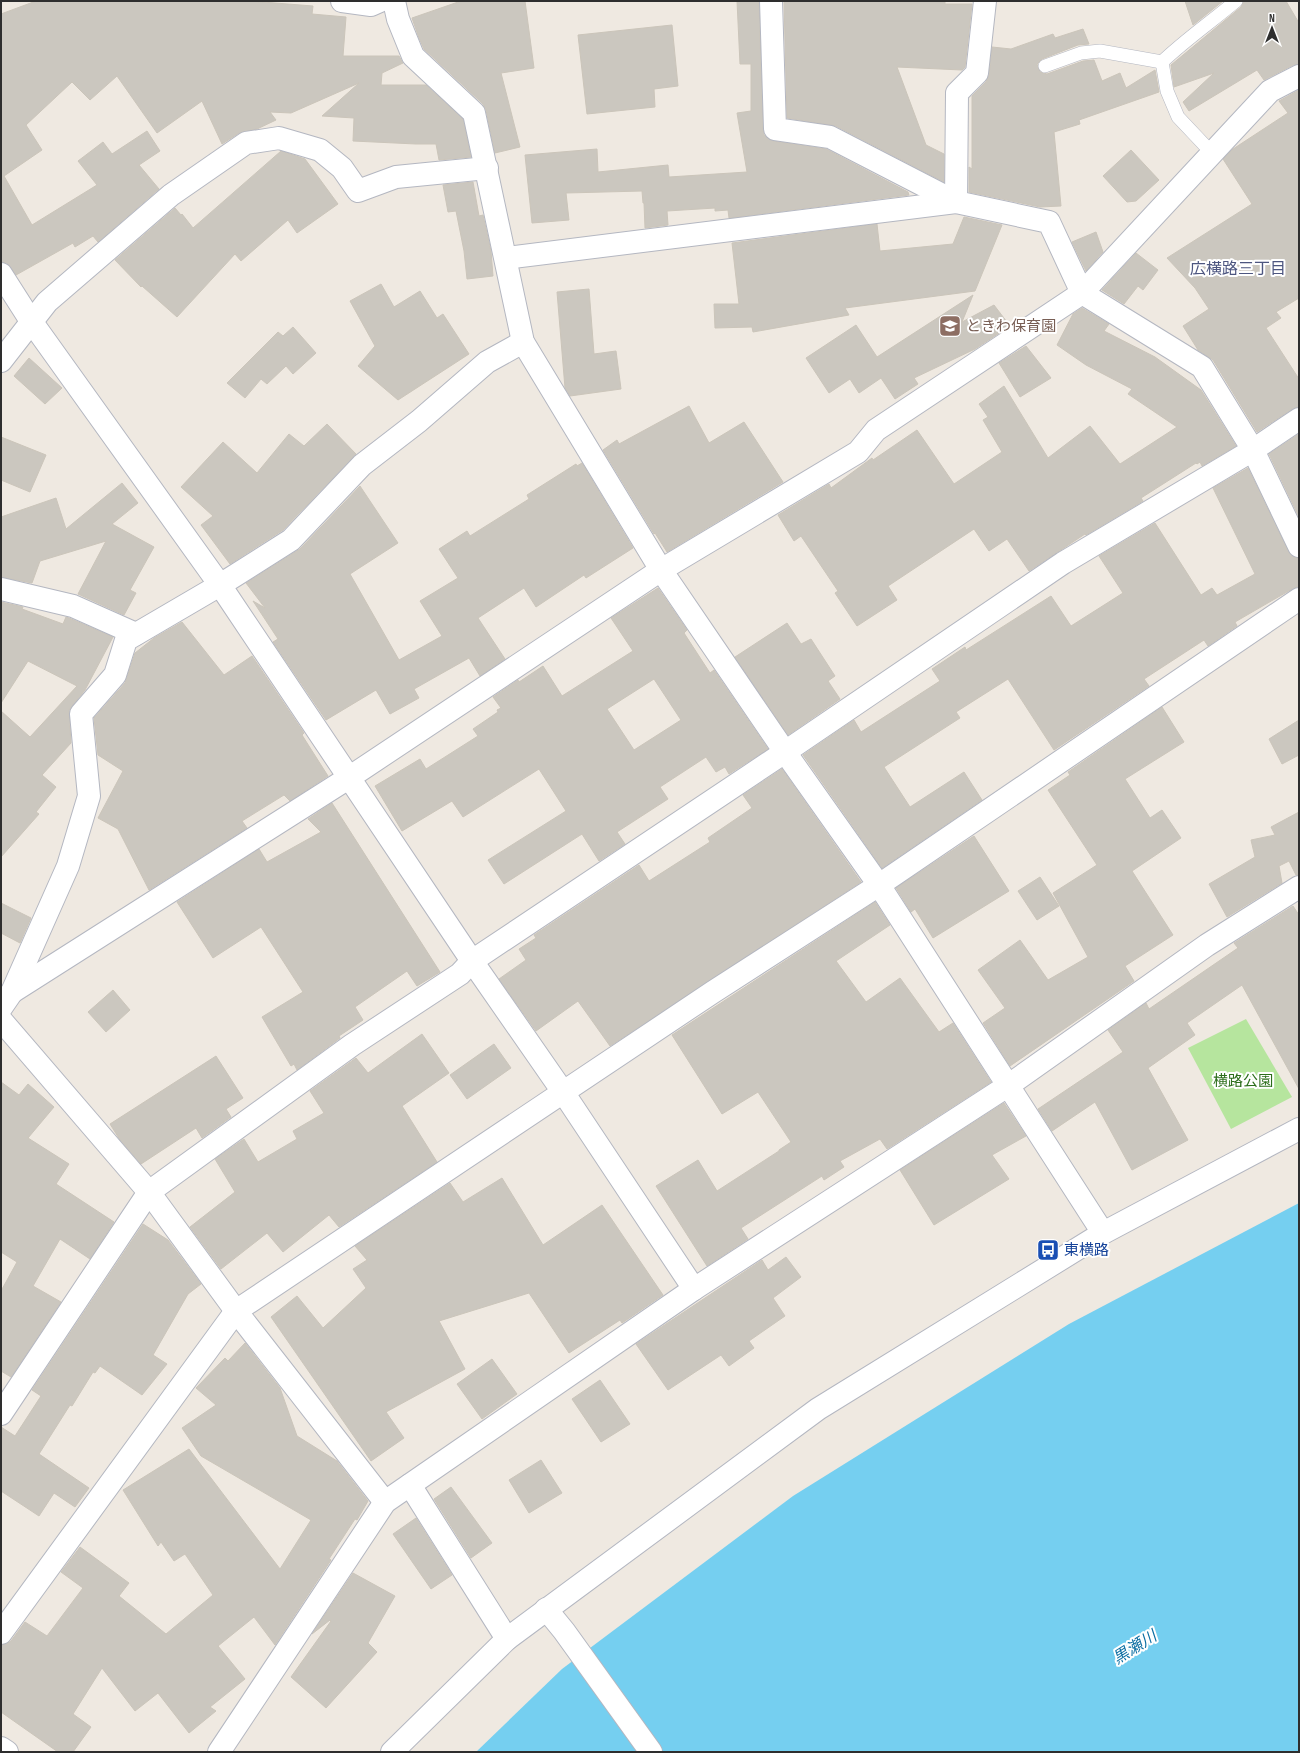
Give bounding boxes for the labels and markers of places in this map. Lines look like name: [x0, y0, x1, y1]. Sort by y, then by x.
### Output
school or university icon: ときわ保育園: [937, 313, 963, 339]
place label: ときわ保育園: [966, 317, 1056, 336]
bus stop icon: 東横路: [1035, 1237, 1061, 1263]
place label: 東横路: [1064, 1241, 1109, 1260]

